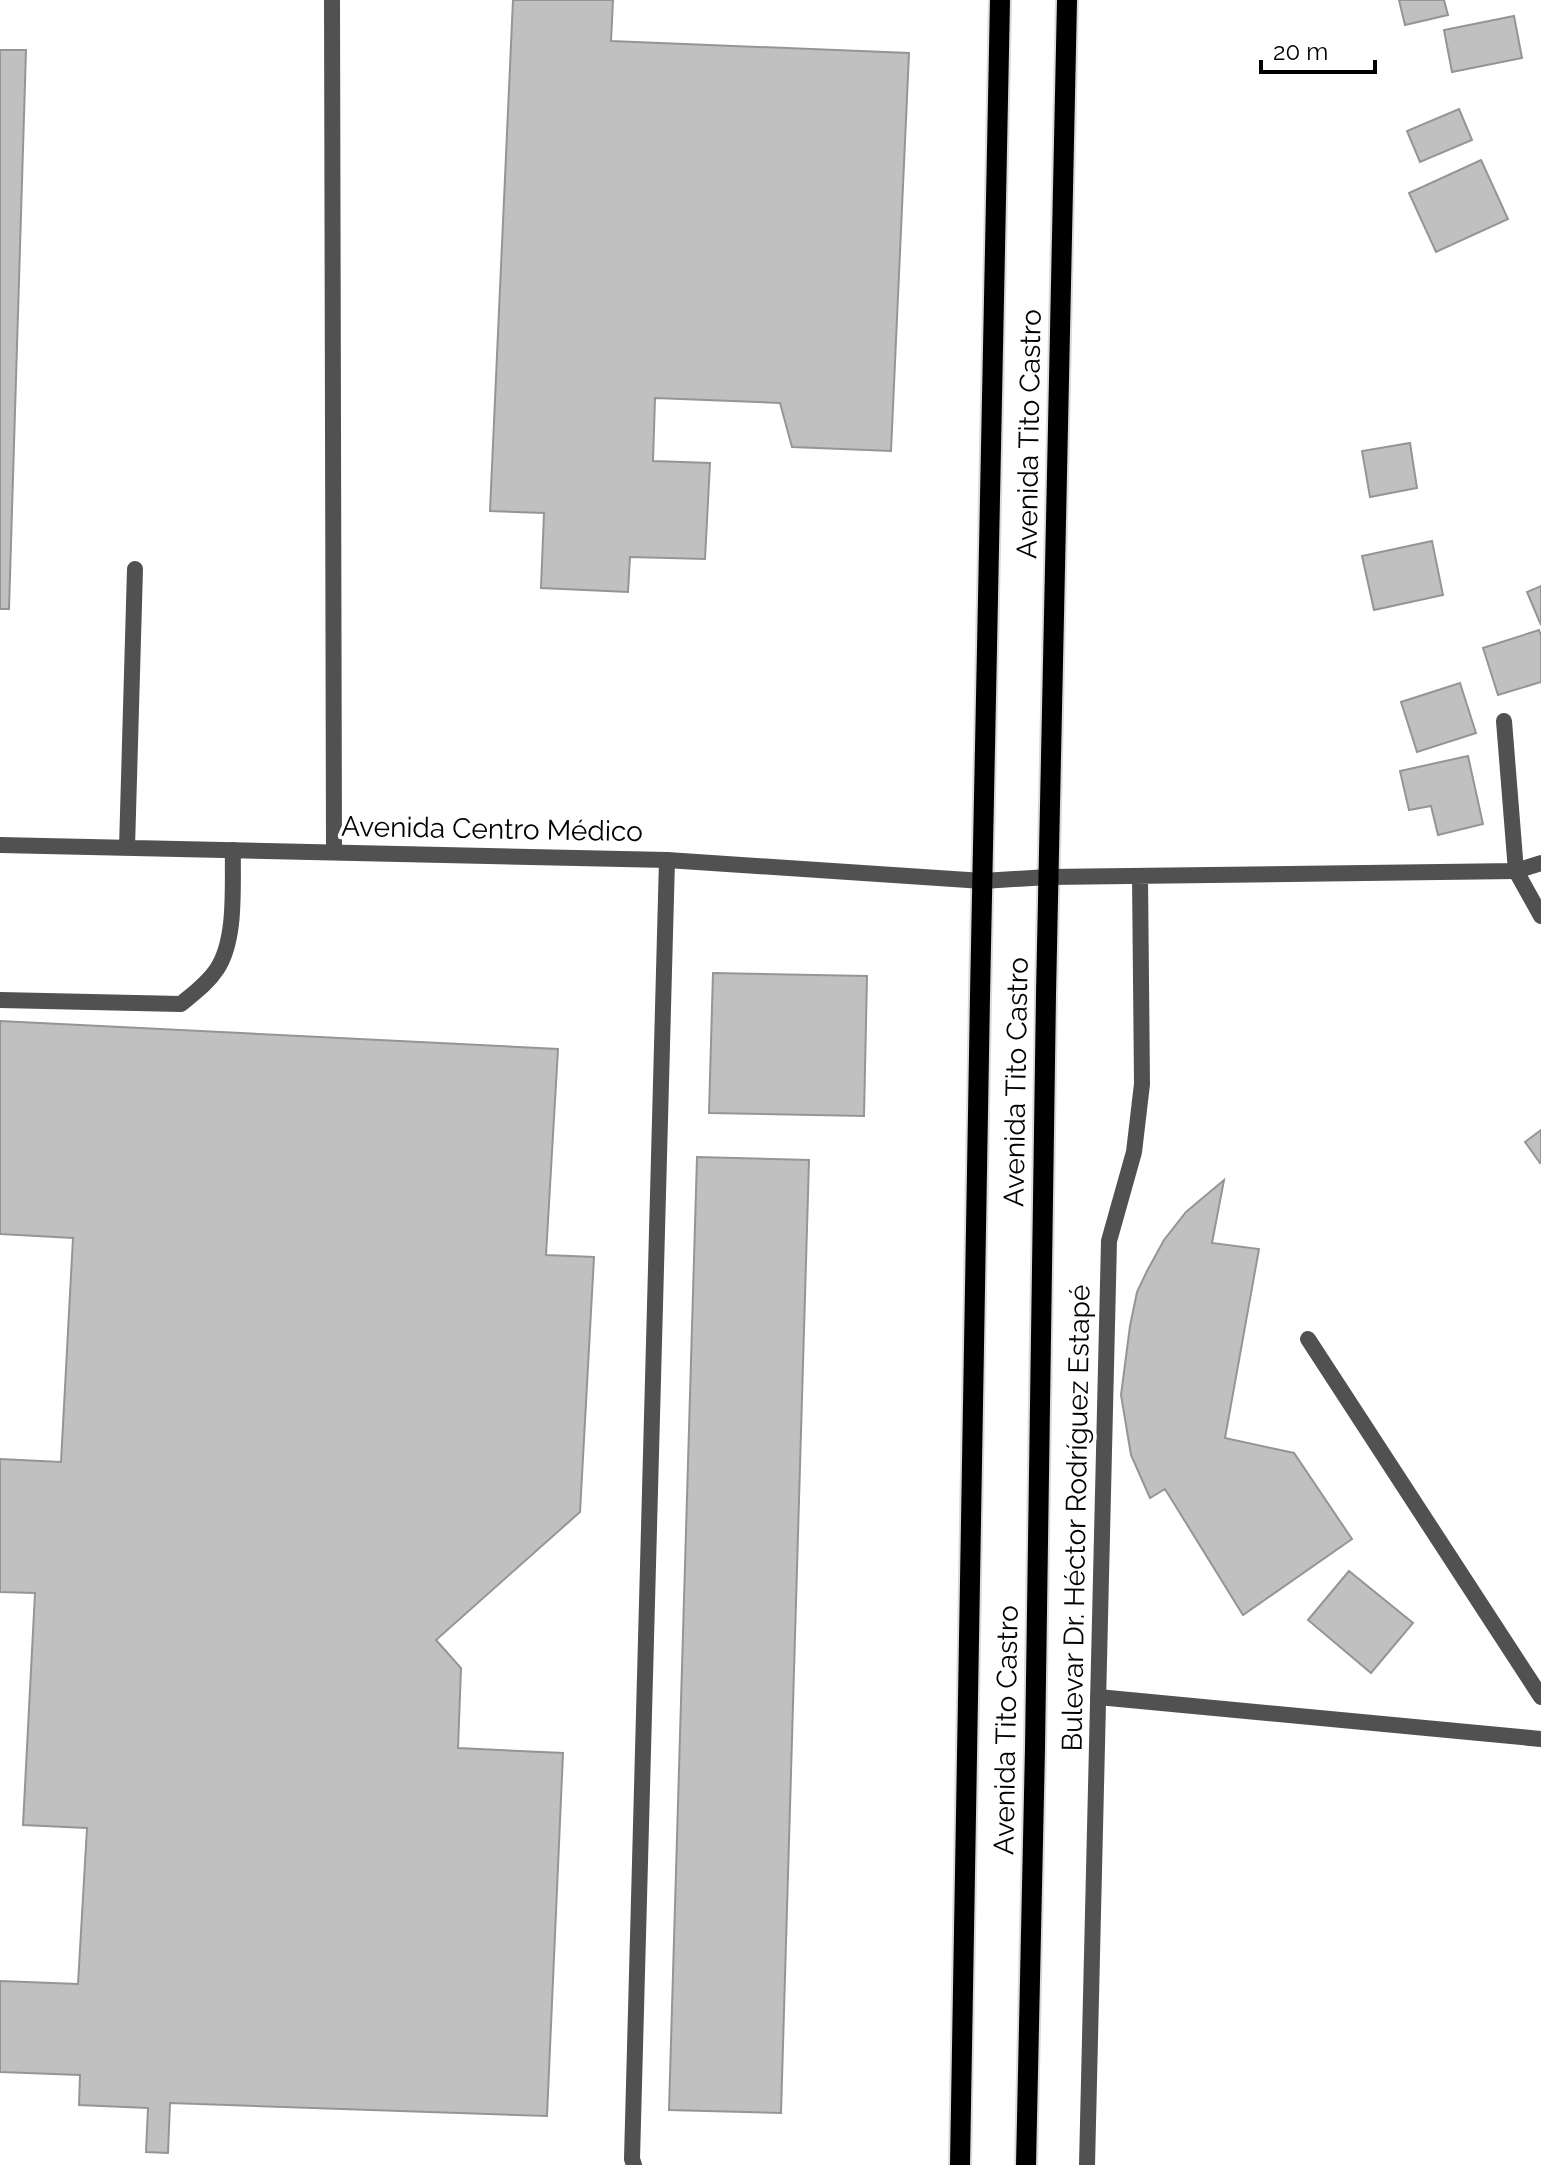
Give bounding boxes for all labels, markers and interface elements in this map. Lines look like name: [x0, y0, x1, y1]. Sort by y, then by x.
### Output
scale bar: [1261, 24, 1375, 74]
text: 20 m: [1273, 37, 1328, 66]
street label: Avenida Tito Castro: [1010, 309, 1048, 559]
street label: Avenida Centro Médico: [341, 810, 643, 848]
street label: Avenida Tito Castro: [997, 957, 1035, 1207]
street label: Bulevar Dr. Héctor Rodríguez Estapé: [1055, 1284, 1097, 1752]
street label: Avenida Tito Castro: [987, 1605, 1025, 1855]

